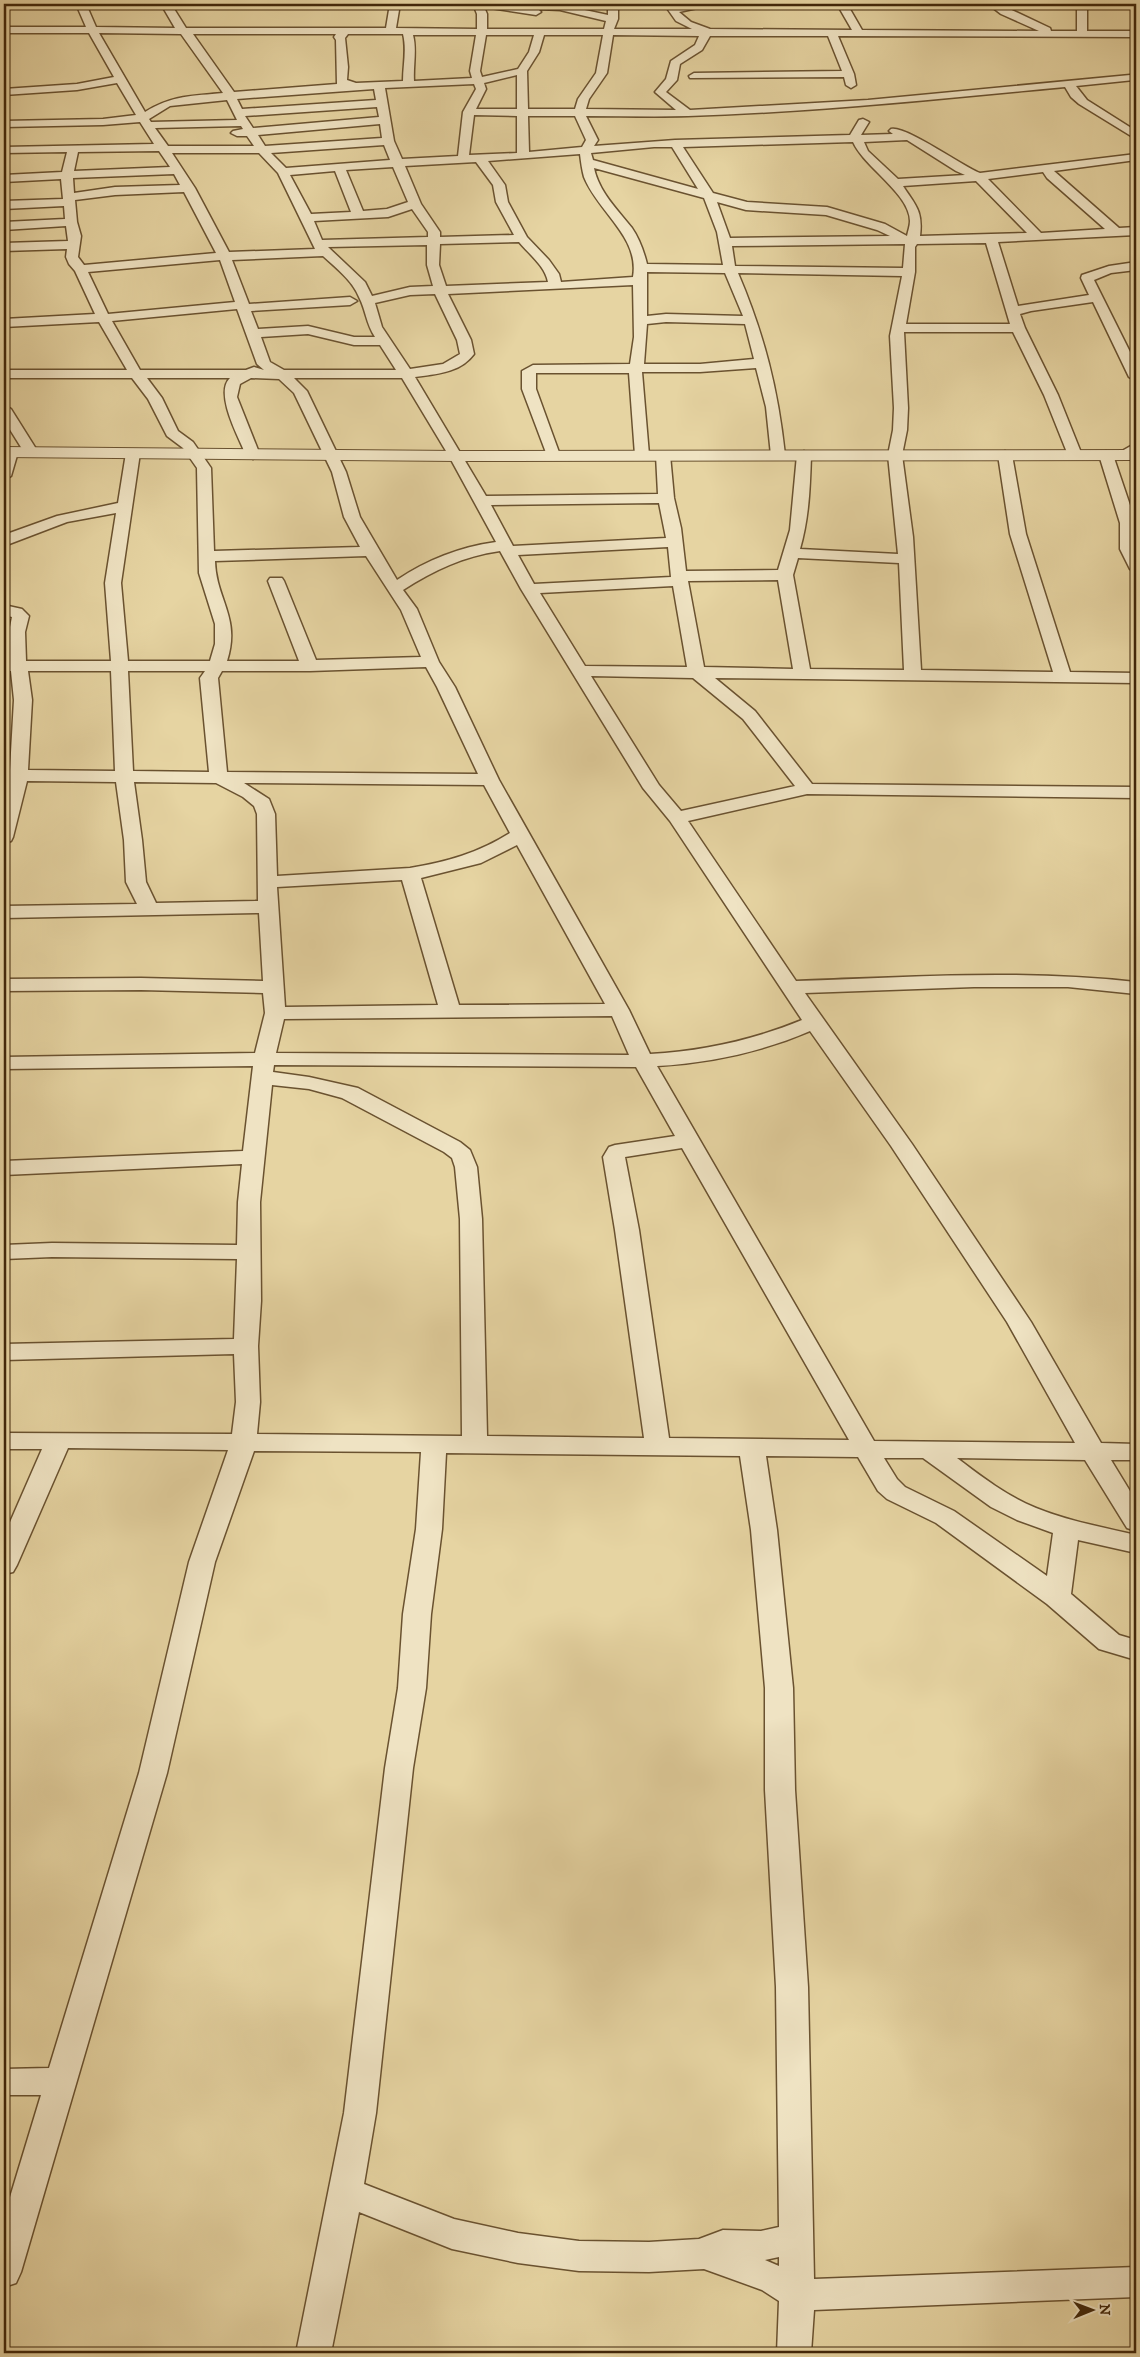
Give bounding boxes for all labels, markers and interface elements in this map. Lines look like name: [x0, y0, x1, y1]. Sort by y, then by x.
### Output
north arrow: [1068, 2284, 1118, 2334]
text: N: [1095, 2304, 1113, 2316]

